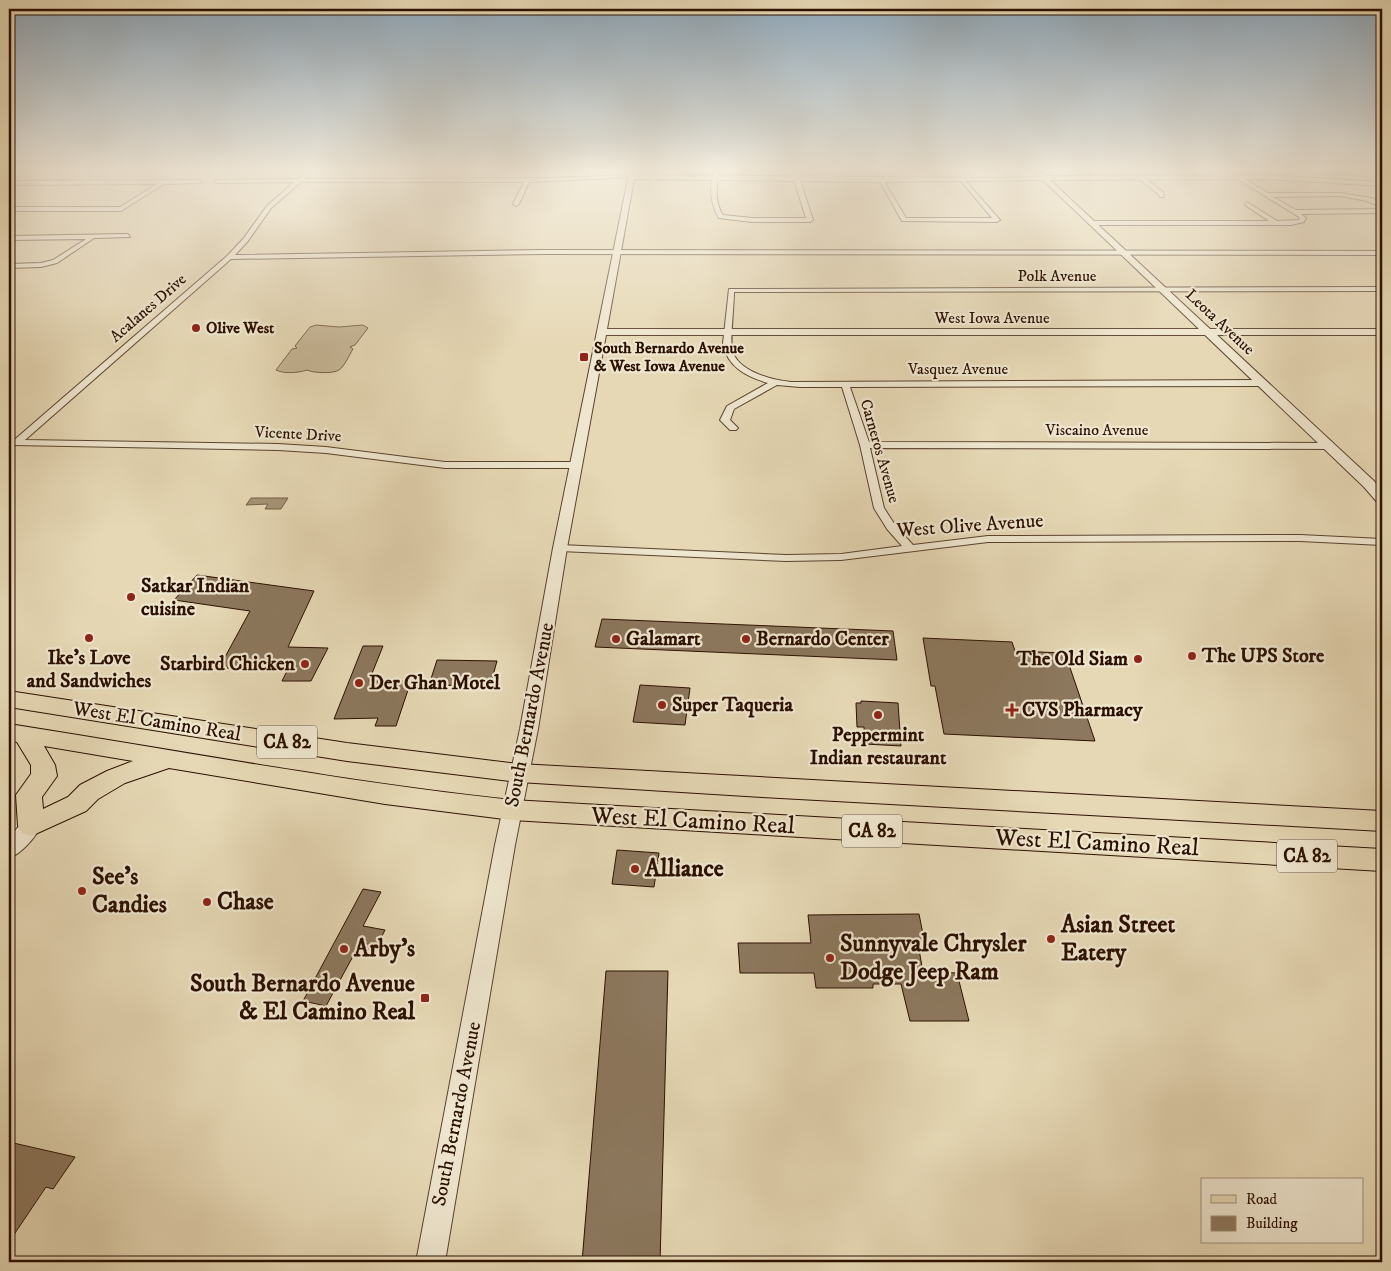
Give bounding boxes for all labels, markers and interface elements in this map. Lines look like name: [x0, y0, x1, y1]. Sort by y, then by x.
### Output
street label: Polk Avenue: [1017, 266, 1097, 286]
street label: Acalanes Drive: [106, 269, 191, 347]
street label: Leota Avenue: [1181, 285, 1259, 359]
street label: West Iowa Avenue: [933, 308, 1050, 328]
place label: Olive West: [206, 318, 275, 338]
marker: Olive West: [190, 322, 202, 334]
place label: South Bernardo Avenue & West Iowa Avenue: [594, 338, 744, 376]
marker: South Bernardo Avenue & West Iowa Avenue: [578, 351, 590, 363]
street label: Vasquez Avenue: [907, 359, 1008, 379]
street label: Carneros Avenue: [856, 397, 904, 506]
street label: Viscaino Avenue: [1045, 420, 1149, 440]
street label: Vicente Drive: [253, 422, 342, 446]
street label: West Olive Avenue: [895, 508, 1044, 544]
place label: Satkar Indian cuisine: [141, 574, 250, 622]
marker: Satkar Indian cuisine: [125, 591, 137, 603]
street label: South Bernardo Avenue: [500, 621, 560, 809]
place label: Galamart: [626, 627, 701, 652]
place label: Bernardo Center: [756, 627, 889, 652]
marker: Ike's Love and Sandwiches: [83, 632, 95, 644]
marker: Galamart: [610, 633, 622, 645]
marker: Bernardo Center: [740, 633, 752, 645]
place label: The UPS Store: [1201, 644, 1325, 669]
place label: Ike's Love and Sandwiches: [27, 646, 151, 694]
place label: The Old Siam: [1015, 647, 1128, 672]
marker: The UPS Store: [1186, 650, 1198, 662]
place label: Starbird Chicken: [160, 652, 296, 677]
marker: The Old Siam: [1132, 653, 1144, 665]
marker: Starbird Chicken: [299, 658, 311, 670]
place label: Der Ghan Motel: [369, 671, 501, 696]
marker: Der Ghan Motel: [353, 677, 365, 689]
place label: Super Taqueria: [672, 693, 793, 718]
street label: West El Camino Real: [70, 696, 243, 748]
place label: CVS Pharmacy: [1022, 698, 1143, 723]
marker: Super Taqueria: [656, 699, 668, 711]
marker: CVS Pharmacy: [1006, 704, 1018, 716]
marker: Peppermint Indian restaurant: [872, 709, 884, 721]
place label: Peppermint Indian restaurant: [810, 723, 947, 771]
road number: CA 82: [257, 726, 317, 759]
street label: West El Camino Real: [589, 801, 796, 841]
road number: CA 82: [842, 814, 902, 848]
street label: West El Camino Real: [993, 823, 1200, 863]
road number: CA 82: [1277, 839, 1337, 872]
place label: Alliance: [644, 854, 724, 884]
place label: See's Candies: [92, 862, 167, 920]
marker: Alliance: [629, 863, 641, 875]
marker: See's Candies: [76, 885, 88, 897]
place label: Chase: [217, 887, 274, 917]
marker: Chase: [201, 896, 213, 908]
place label: Asian Street Eatery: [1060, 910, 1175, 968]
place label: Sunnyvale Chrysler Dodge Jeep Ram: [840, 929, 1027, 987]
marker: Asian Street Eatery: [1045, 933, 1057, 945]
place label: Arby's: [353, 934, 415, 964]
marker: Arby's: [338, 943, 350, 955]
marker: Sunnyvale Chrysler Dodge Jeep Ram: [824, 952, 836, 964]
place label: South Bernardo Avenue & El Camino Real: [190, 969, 416, 1027]
marker: South Bernardo Avenue & El Camino Real: [419, 992, 431, 1004]
street label: South Bernardo Avenue: [427, 1020, 487, 1208]
legend: [1201, 1178, 1364, 1244]
text: Road: [1246, 1190, 1278, 1209]
text: Building: [1246, 1214, 1298, 1233]

